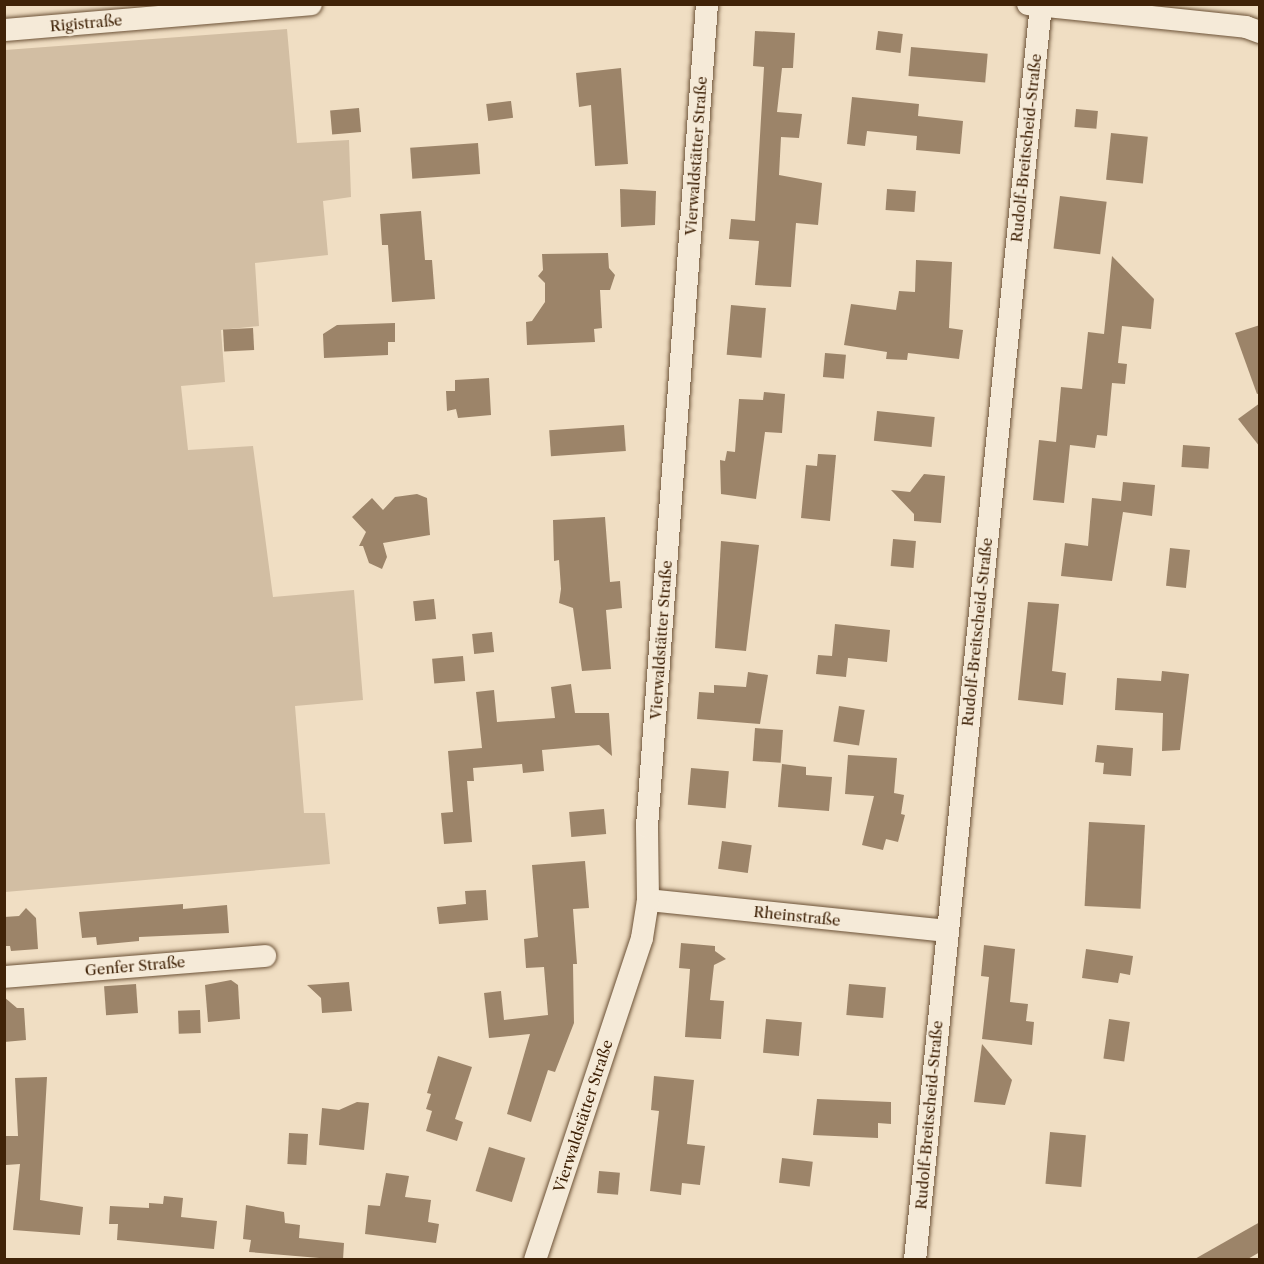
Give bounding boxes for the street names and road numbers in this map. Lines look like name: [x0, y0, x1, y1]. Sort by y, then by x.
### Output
street label: Rigistraße: [49, 11, 123, 35]
street label: Rudolf-Breitscheid-Straße: [1007, 53, 1045, 243]
street label: Vierwaldstätter Straße: [681, 76, 711, 236]
street label: Rudolf-Breitscheid-Straße: [958, 537, 996, 727]
street label: Vierwaldstätter Straße: [646, 560, 676, 720]
street label: Rheinstraße: [753, 902, 841, 930]
street label: Genfer Straße: [84, 953, 186, 979]
street label: Rudolf-Breitscheid-Straße: [912, 1020, 946, 1210]
street label: Vierwaldstätter Straße: [550, 1037, 616, 1195]

